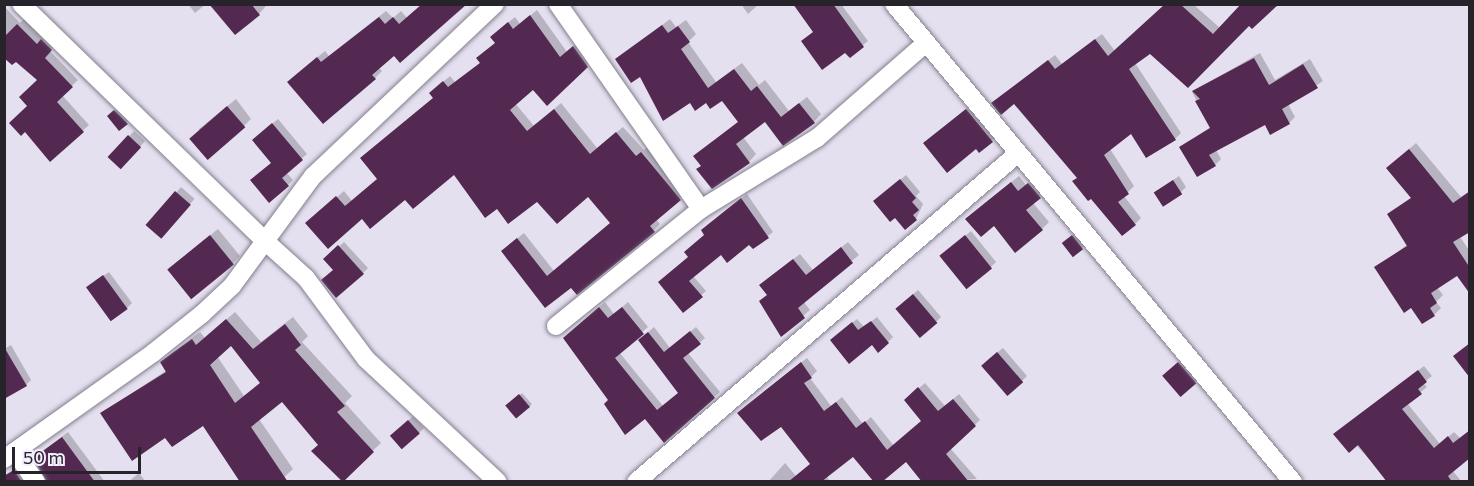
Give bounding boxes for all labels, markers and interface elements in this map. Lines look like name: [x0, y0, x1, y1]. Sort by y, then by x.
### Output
scale bar: [15, 435, 144, 473]
text: 50 m: [23, 446, 64, 468]

